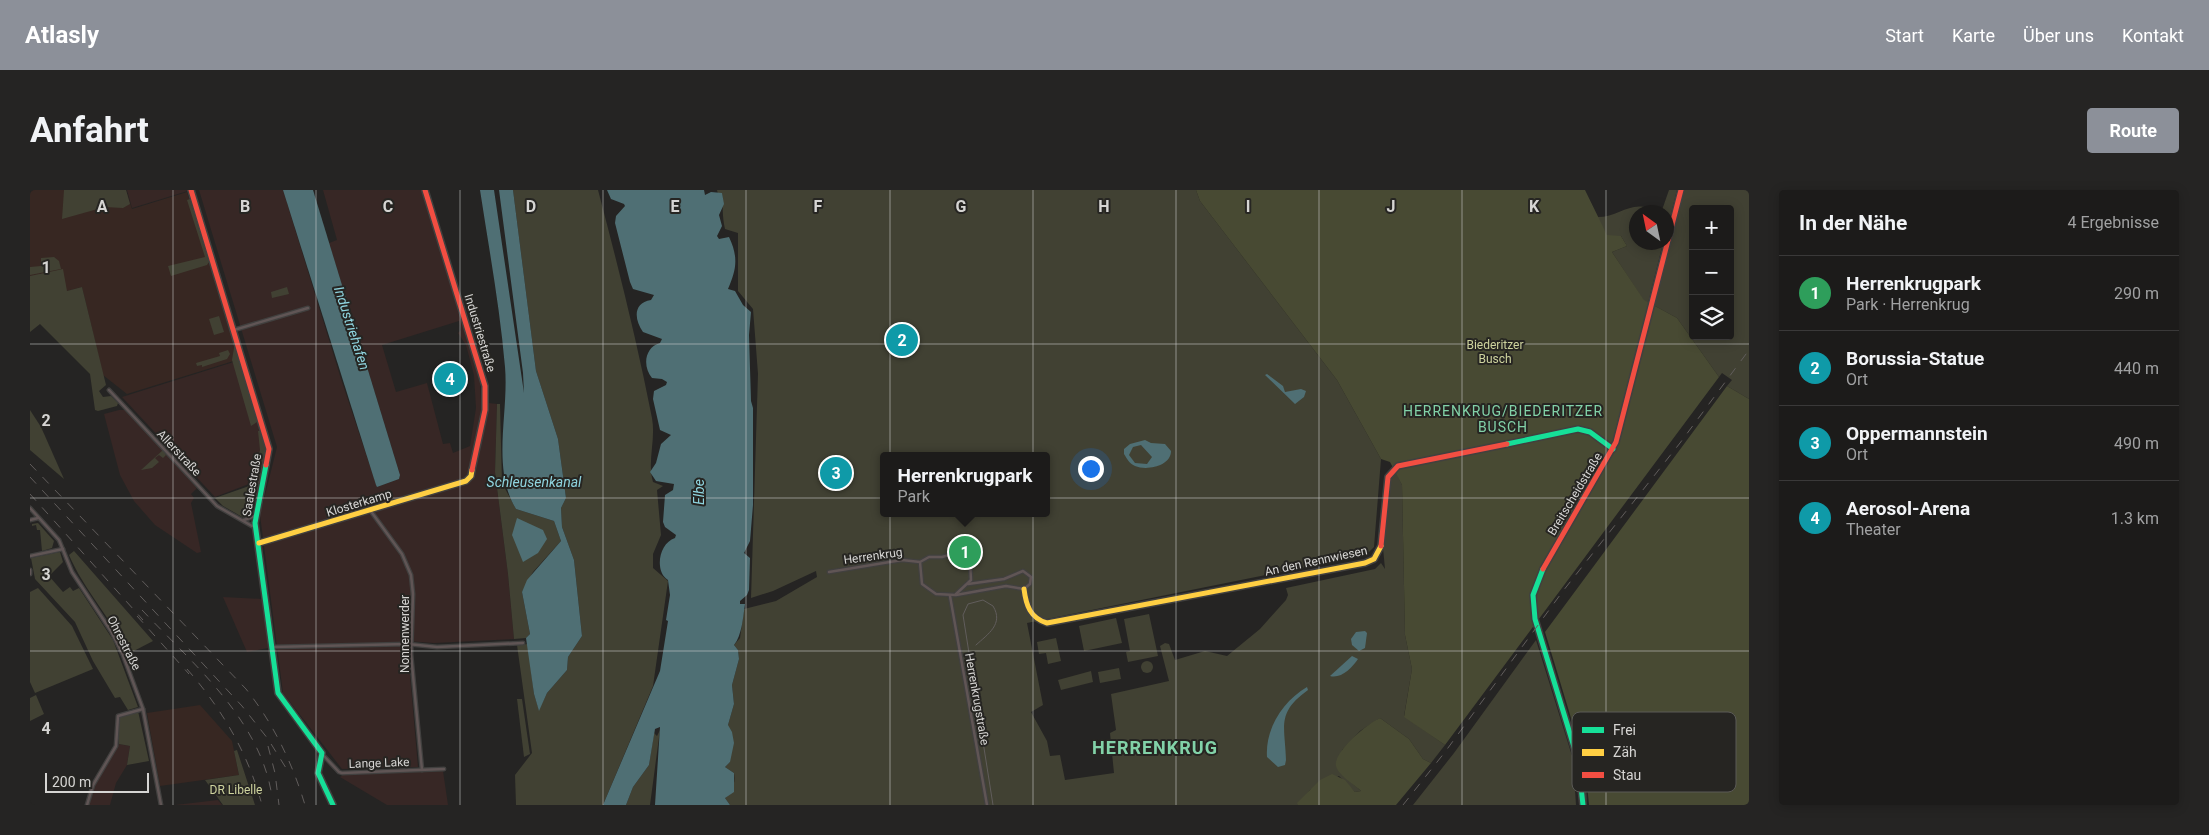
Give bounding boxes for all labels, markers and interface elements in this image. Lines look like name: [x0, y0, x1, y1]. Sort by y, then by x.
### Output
text: Atlasly: [25, 21, 99, 49]
text: Start: [1885, 25, 1924, 46]
text: Karte: [1952, 25, 1995, 46]
text: Über uns: [2023, 25, 2094, 46]
text: Kontakt: [2122, 25, 2184, 46]
button: Route: [2087, 108, 2179, 153]
text: Anfahrt: [30, 110, 149, 151]
text: A: [97, 197, 108, 216]
text: B: [240, 197, 250, 216]
text: C: [383, 197, 393, 216]
text: D: [526, 197, 536, 216]
text: E: [671, 197, 680, 216]
text: F: [814, 197, 823, 216]
text: G: [956, 197, 967, 216]
text: H: [1098, 197, 1110, 216]
text: I: [1246, 197, 1250, 216]
text: J: [1387, 197, 1395, 216]
text: K: [1529, 197, 1540, 216]
north arrow: [1629, 205, 1674, 250]
map controls: [1689, 205, 1734, 340]
button: +: [1689, 205, 1734, 250]
text: In der Nähe: [1799, 211, 1907, 235]
text: 4 Ergebnisse: [2067, 213, 2159, 232]
button: −: [1689, 250, 1734, 295]
text: 1: [41, 258, 51, 277]
text: Herrenkrugpark: [1846, 272, 1981, 295]
water label: Industriehafen: [331, 284, 373, 372]
text: 1: [1810, 284, 1820, 303]
text: 290 m: [2114, 284, 2159, 303]
street label: Industriestraße: [462, 292, 498, 374]
button: layers: [1689, 295, 1734, 340]
text: Park · Herrenkrug: [1846, 295, 1970, 314]
pin: 2: [886, 321, 918, 359]
park label: Biederitzer Busch: [1466, 338, 1524, 366]
text: Borussia-Statue: [1846, 347, 1984, 370]
text: 2: [1810, 359, 1820, 378]
text: 440 m: [2114, 359, 2159, 378]
pin: 4: [434, 360, 466, 398]
text: Ort: [1846, 370, 1868, 389]
district label: HERRENKRUG/BIEDERITZER BUSCH: [1403, 403, 1603, 435]
text: 2: [41, 411, 51, 430]
text: Oppermannstein: [1846, 422, 1988, 445]
street label: Allerstraße: [154, 427, 204, 479]
text: 3: [1810, 434, 1820, 453]
text: 490 m: [2114, 434, 2159, 453]
text: Ort: [1846, 445, 1868, 464]
street label: Breitscheidstraße: [1545, 450, 1605, 538]
popup: [880, 452, 1050, 517]
street label: Saalestraße: [240, 453, 264, 517]
pin: 3: [820, 454, 852, 492]
your location: [1078, 456, 1104, 482]
text: Herrenkrugpark: [898, 464, 1032, 487]
water label: Schleusenkanal: [487, 474, 582, 490]
water label: Elbe: [691, 479, 707, 505]
street label: Klosterkamp: [325, 486, 394, 520]
text: Park: [898, 487, 930, 506]
text: Aerosol-Arena: [1846, 497, 1970, 520]
text: 4: [1810, 509, 1820, 528]
text: 1.3 km: [2111, 509, 2159, 528]
text: Theater: [1846, 520, 1901, 539]
pin: 1: [949, 533, 981, 571]
street label: An den Rennwiesen: [1263, 543, 1369, 579]
street label: Herrenkrug: [843, 545, 903, 567]
text: 3: [41, 565, 51, 584]
street label: Nonnenwerder: [398, 595, 412, 673]
street label: Ohrestraße: [104, 613, 144, 673]
street label: Herrenkrugstraße: [962, 652, 992, 746]
legend: [1572, 712, 1736, 792]
text: 4: [41, 719, 51, 738]
text: Frei: [1613, 722, 1636, 738]
district label: HERRENKRUG: [1092, 737, 1218, 758]
text: Zäh: [1613, 744, 1637, 760]
street label: Lange Lake: [348, 755, 410, 771]
text: Stau: [1613, 767, 1641, 783]
scale bar: [45, 770, 149, 793]
text: 200 m: [52, 774, 91, 790]
park label: DR Libelle: [210, 783, 262, 797]

